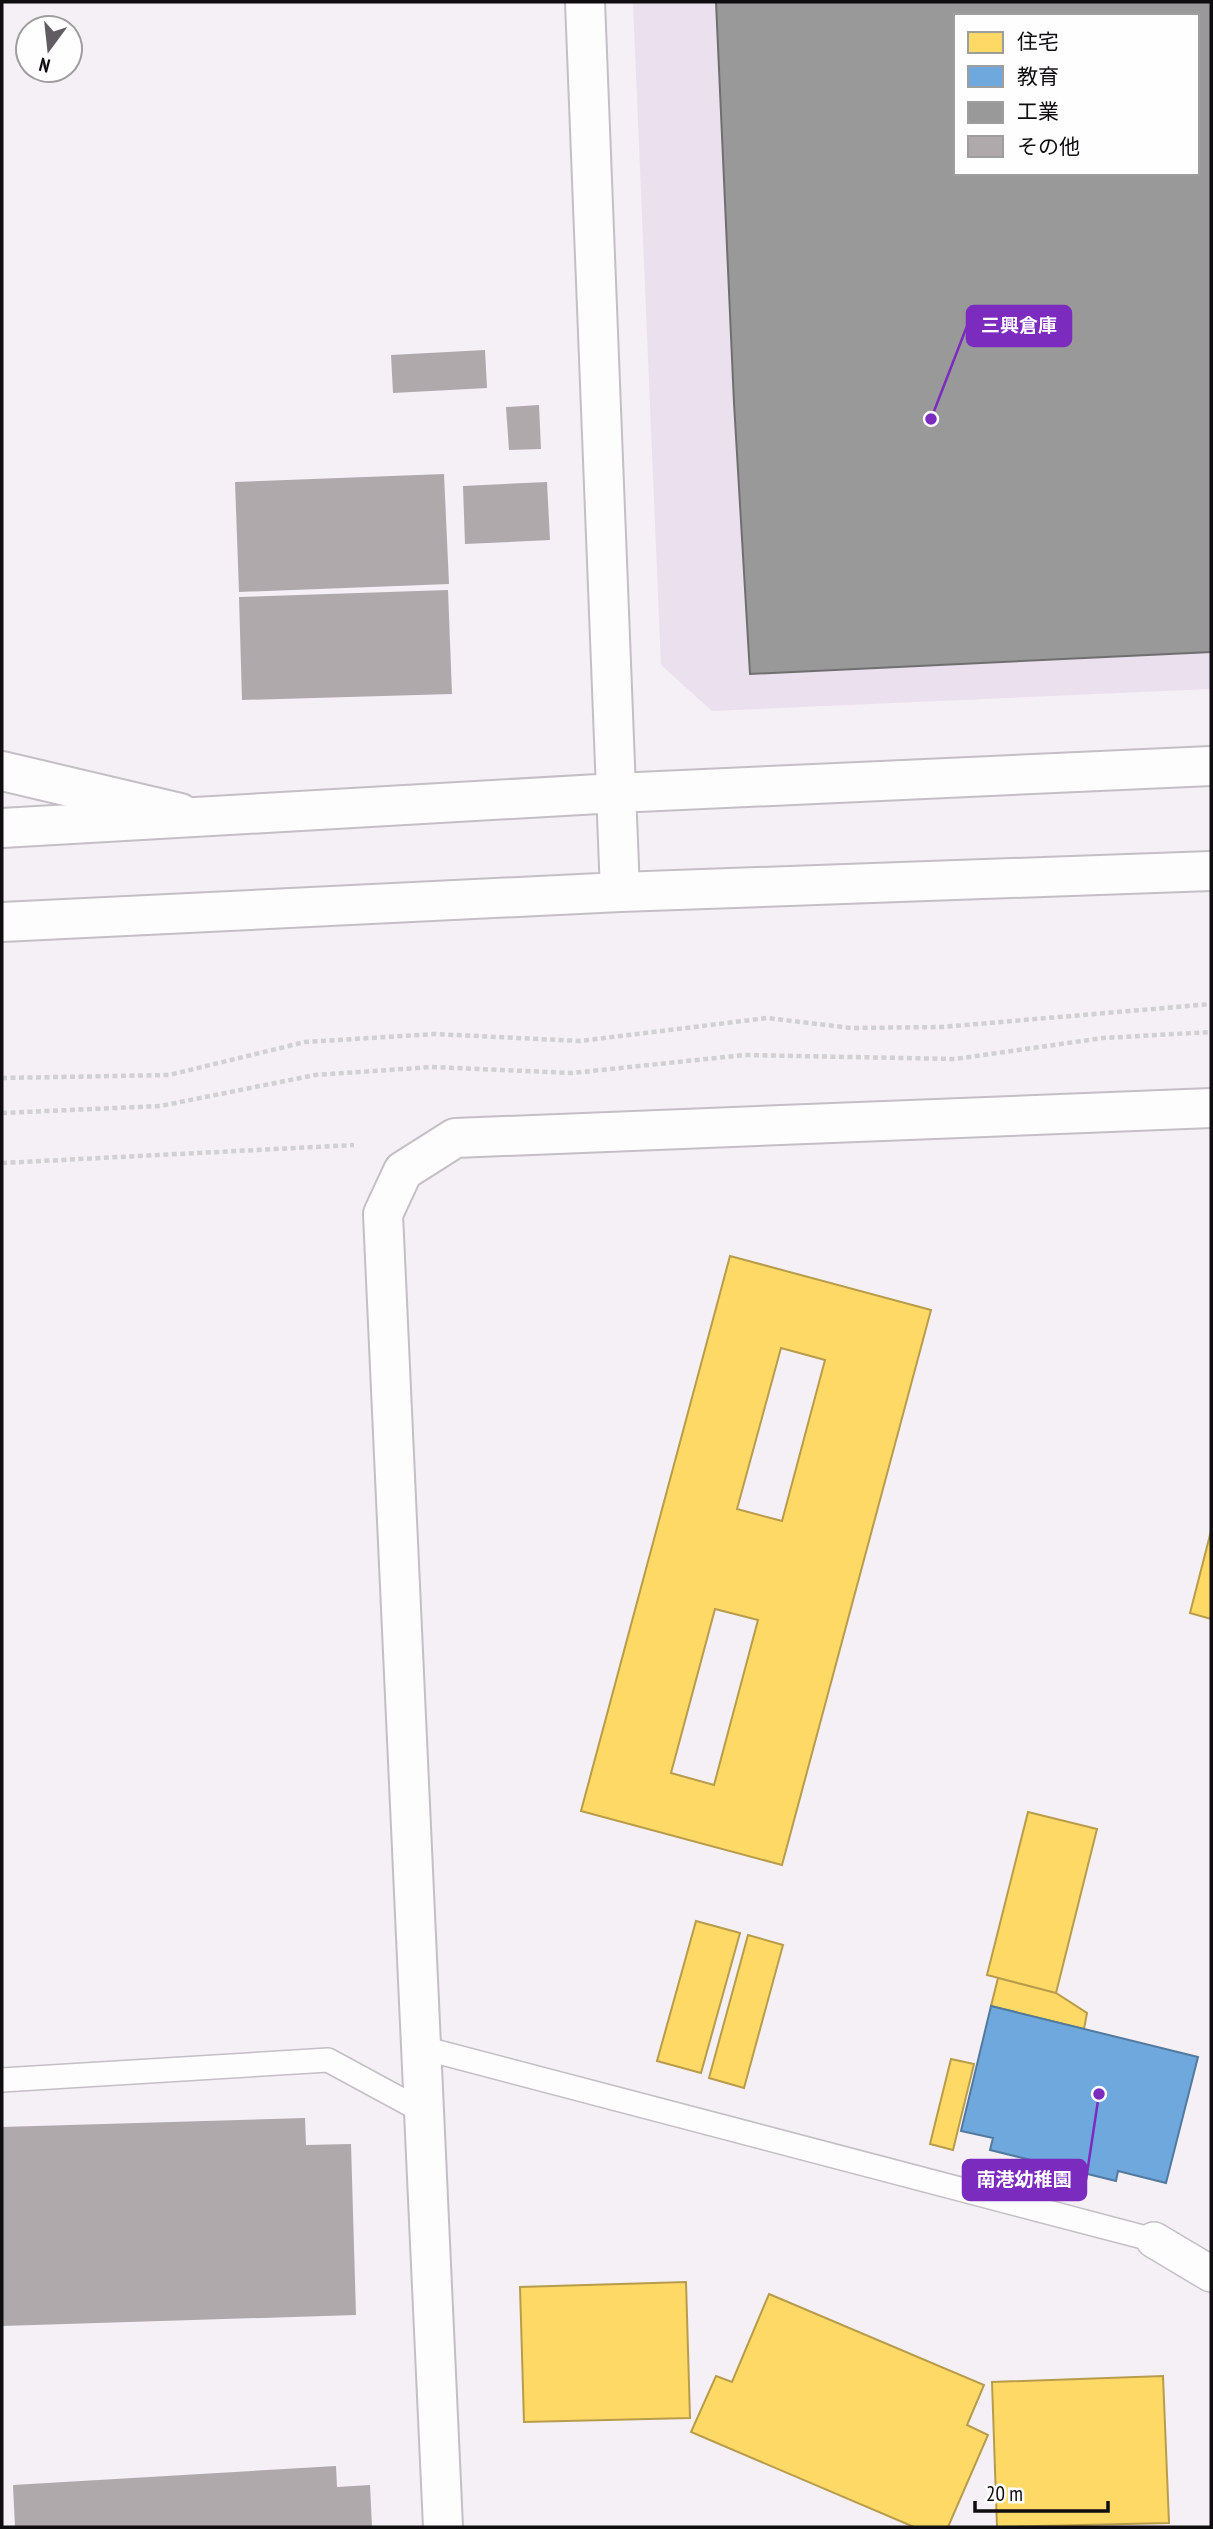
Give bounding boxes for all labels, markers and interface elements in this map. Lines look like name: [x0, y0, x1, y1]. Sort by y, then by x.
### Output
north arrow: [14, 14, 84, 84]
legend: [954, 14, 1199, 175]
text: 住宅: [1017, 28, 1059, 55]
text: N: [37, 53, 53, 78]
text: 教育: [1017, 63, 1059, 90]
text: 工業: [1017, 98, 1059, 125]
text: その他: [1017, 133, 1080, 160]
callout: 三興倉庫: [967, 306, 1071, 346]
text: 三興倉庫: [981, 313, 1057, 337]
callout: 南港幼稚園: [963, 2160, 1086, 2200]
text: 南港幼稚園: [976, 2167, 1072, 2191]
scale bar: [975, 2470, 1108, 2514]
text: 20 m: [986, 2480, 1023, 2507]

